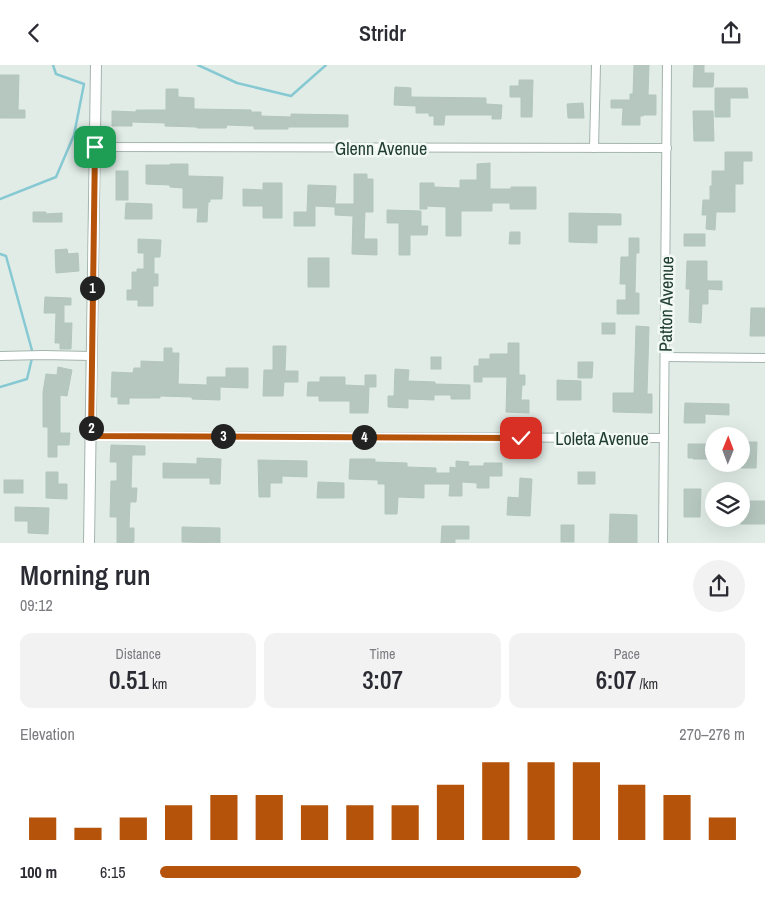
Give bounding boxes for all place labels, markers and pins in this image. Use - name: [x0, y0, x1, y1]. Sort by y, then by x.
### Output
- pin: [74, 126, 116, 168]
- pin: 1: [80, 275, 104, 301]
- pin: 2: [78, 415, 104, 441]
- pin: [500, 417, 542, 459]
- pin: 3: [210, 423, 236, 449]
- pin: 4: [352, 425, 376, 449]

